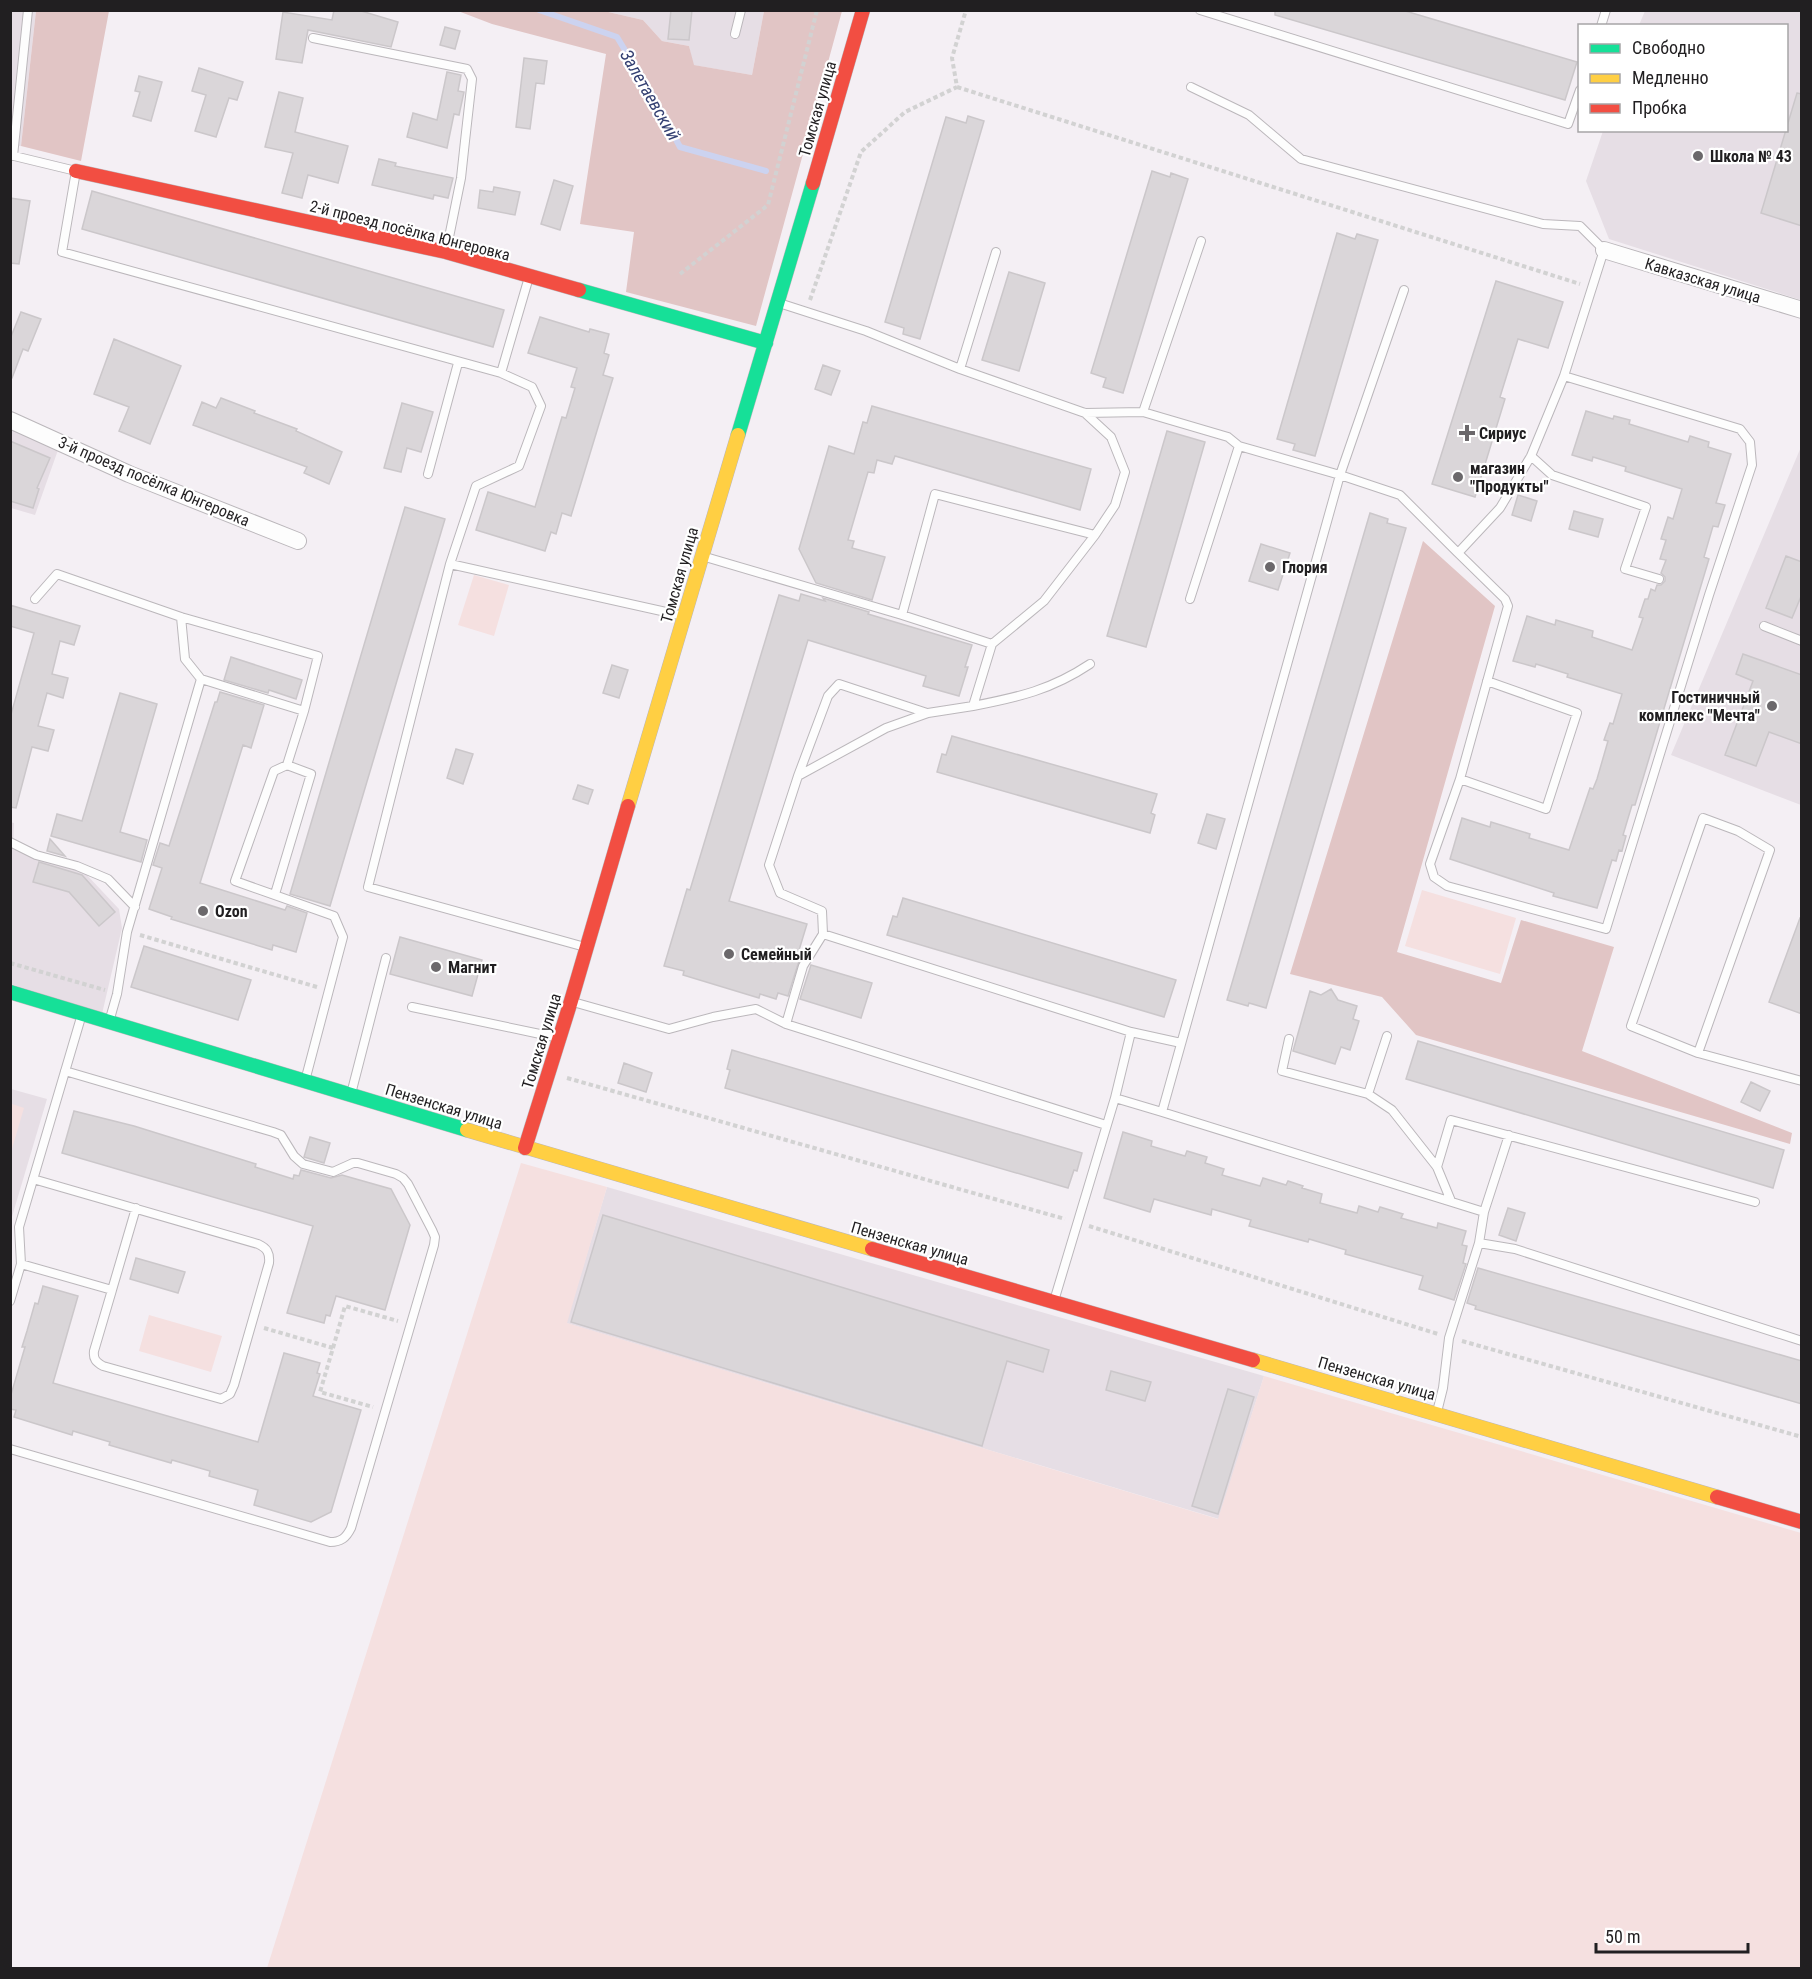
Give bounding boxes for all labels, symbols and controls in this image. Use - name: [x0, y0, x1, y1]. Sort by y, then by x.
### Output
- legend: [1578, 24, 1788, 132]
- text: Свободно: [1632, 37, 1705, 58]
- water label: Залетаевский: [616, 46, 685, 144]
- street label: Томская улица: [795, 59, 840, 159]
- text: Медленно: [1632, 67, 1709, 88]
- text: Пробка: [1632, 97, 1687, 118]
- place label: Школа № 43: [1710, 147, 1792, 166]
- marker: Школа № 43: [1691, 149, 1705, 163]
- street label: 2-й проезд посёлка Юнгеровка: [308, 196, 512, 265]
- street label: Кавказская улица: [1643, 254, 1763, 307]
- place label: Сириус: [1479, 424, 1526, 443]
- marker: Сириус: [1460, 426, 1474, 440]
- street label: 3-й проезд посёлка Юнгеровка: [55, 432, 252, 530]
- place label: магазин "Продукты": [1470, 459, 1549, 496]
- marker: магазин "Продукты": [1451, 470, 1465, 484]
- street label: Томская улица: [657, 525, 702, 625]
- place label: Глория: [1282, 558, 1328, 577]
- marker: Глория: [1263, 560, 1277, 574]
- place label: Гостиничный комплекс "Мечта": [1639, 688, 1760, 725]
- marker: Гостиничный комплекс "Мечта": [1765, 699, 1779, 713]
- place label: Ozon: [215, 902, 248, 921]
- marker: Ozon: [196, 904, 210, 918]
- place label: Семейный: [741, 945, 812, 964]
- marker: Семейный: [722, 947, 736, 961]
- place label: Магнит: [448, 958, 497, 977]
- marker: Магнит: [429, 960, 443, 974]
- street label: Томская улица: [518, 991, 565, 1091]
- street label: Пензенская улица: [383, 1080, 505, 1133]
- street label: Пензенская улица: [849, 1218, 971, 1269]
- street label: Пензенская улица: [1316, 1353, 1438, 1404]
- scale bar: [1596, 1916, 1748, 1954]
- text: 50 m: [1605, 1926, 1640, 1947]

